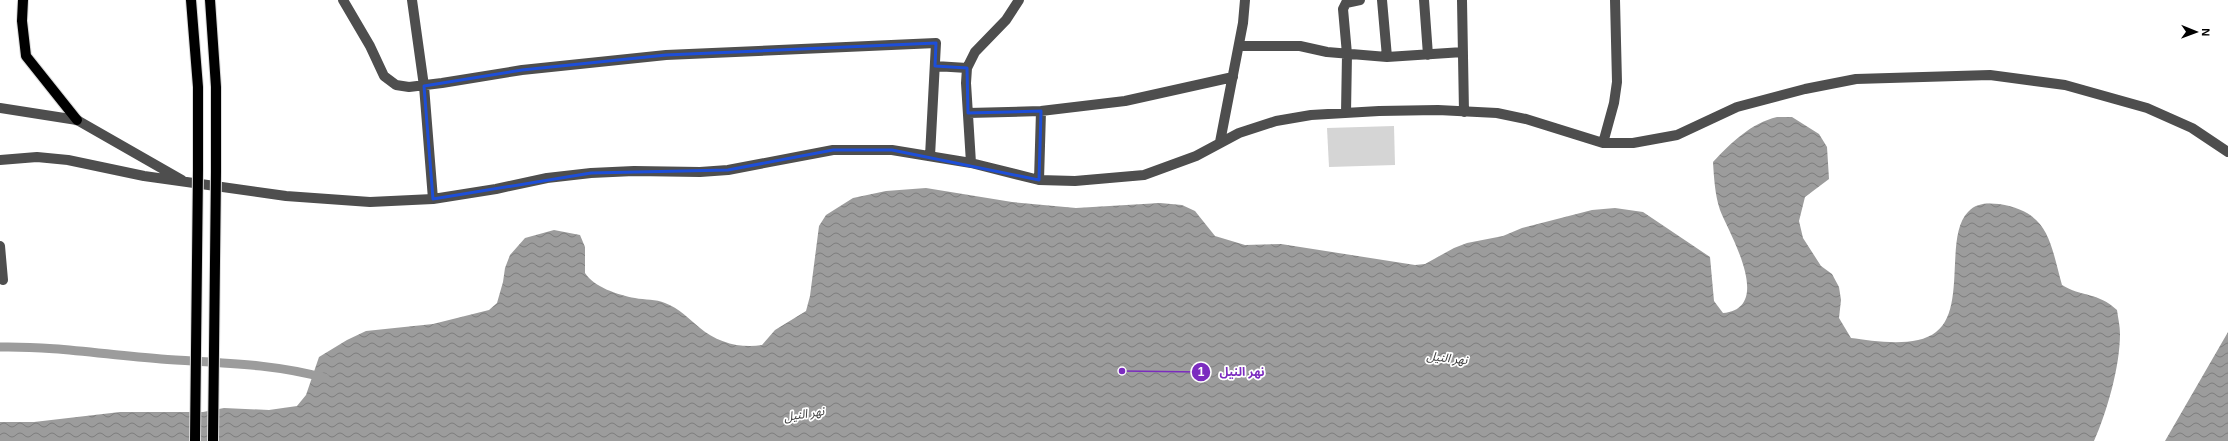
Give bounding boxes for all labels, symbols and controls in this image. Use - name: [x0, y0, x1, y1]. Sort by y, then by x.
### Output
- north arrow: [2176, 12, 2216, 52]
- text: N: [2200, 28, 2212, 36]
- water label: نهر النيل: [1426, 349, 1469, 367]
- callout: نهر النيل: [1191, 360, 1273, 384]
- text: 1: [1198, 365, 1205, 379]
- text: نهر النيل: [1219, 365, 1265, 379]
- water label: نهر النيل: [783, 404, 827, 424]

